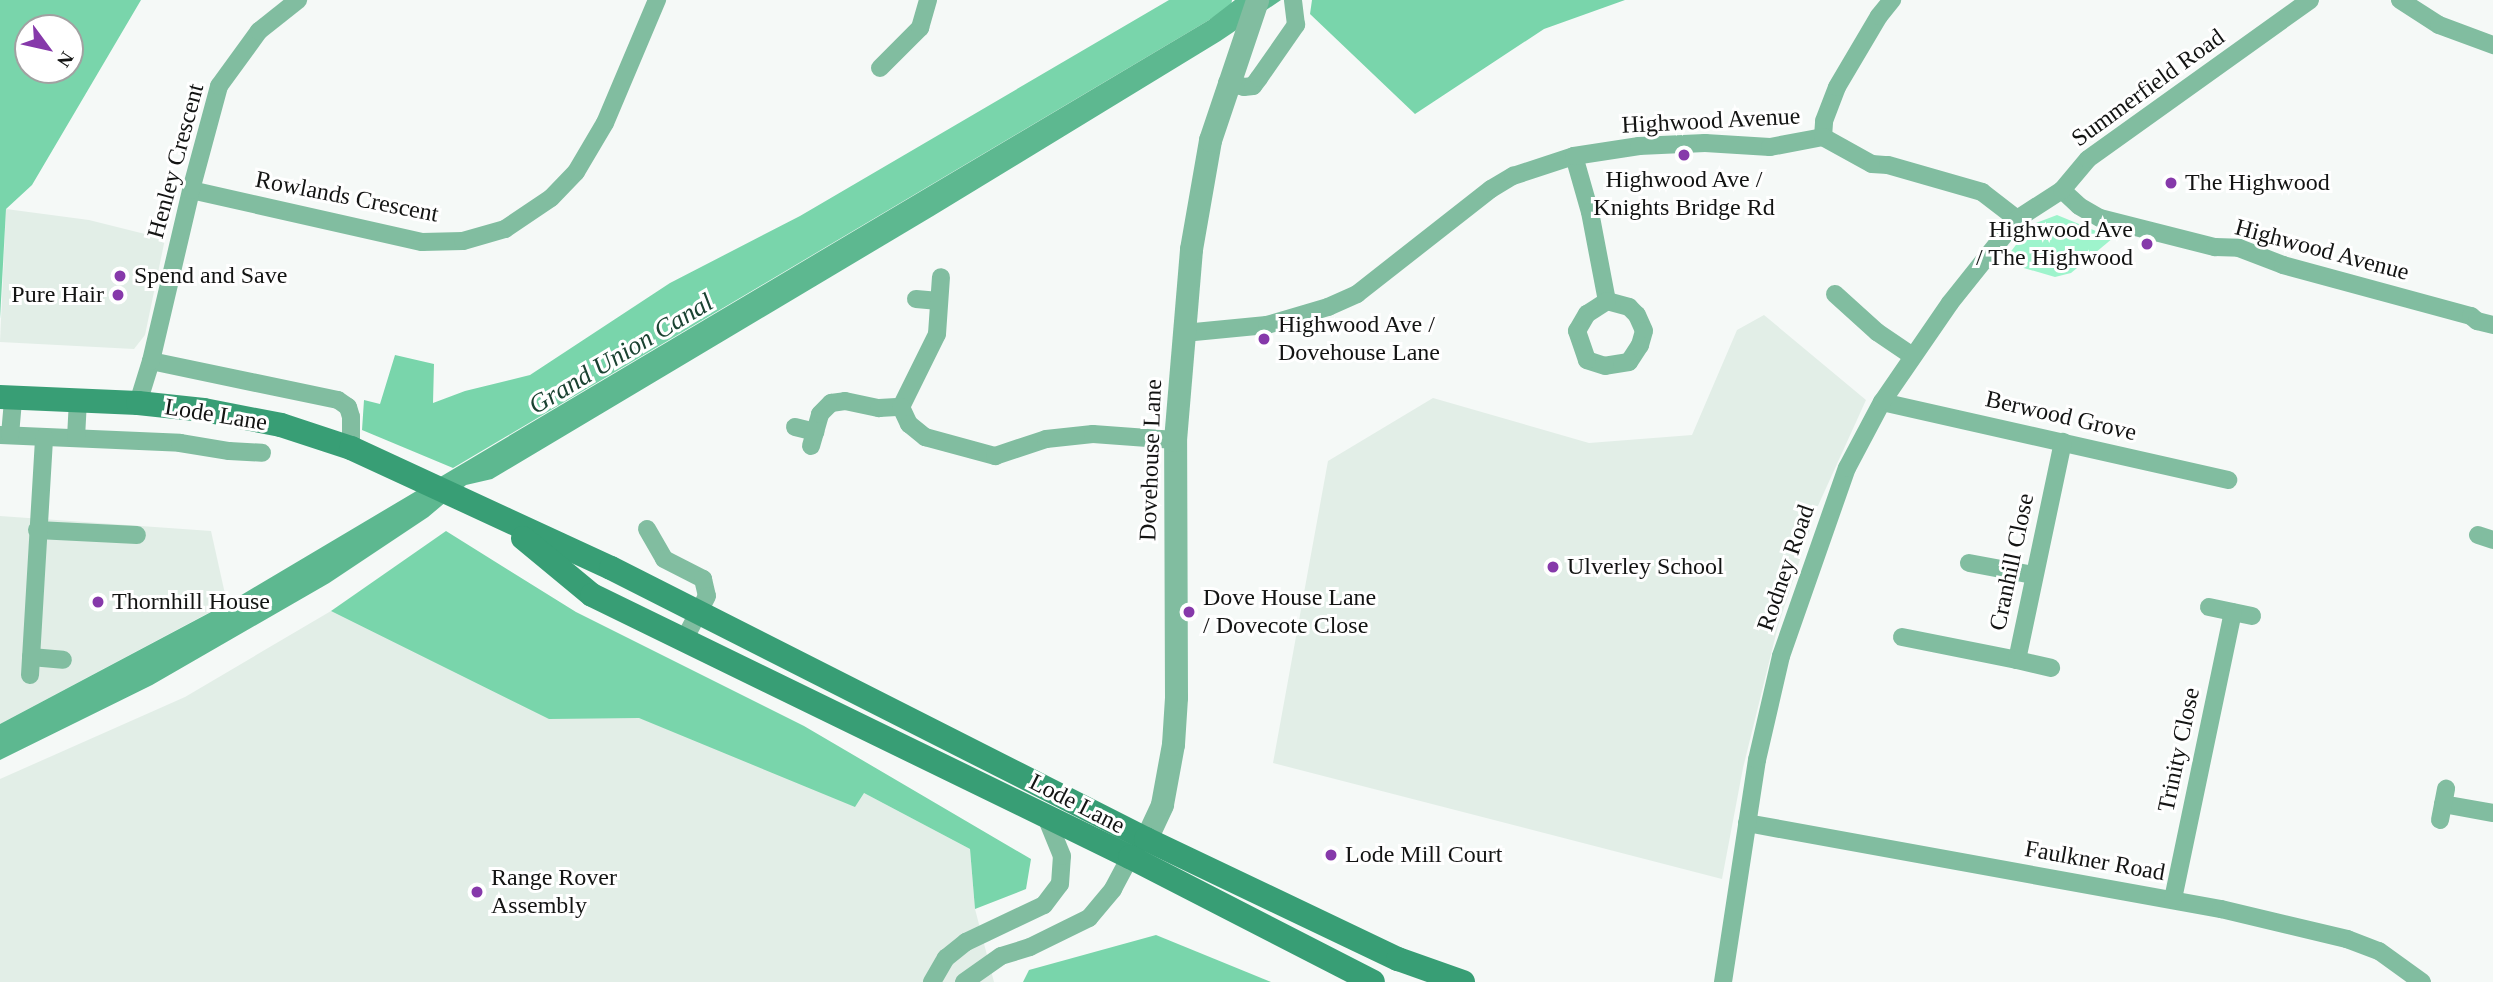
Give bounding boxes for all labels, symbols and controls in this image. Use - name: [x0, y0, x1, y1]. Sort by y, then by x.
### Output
- north arrow: [14, 14, 84, 84]
- street label: Summerfield Road: [2066, 23, 2230, 153]
- text: N: [53, 48, 78, 71]
- street label: Henley Crescent: [141, 80, 211, 242]
- street label: Highwood Avenue: [1620, 102, 1802, 140]
- marker: Highwood Ave / Knights Bridge Rd: [1676, 147, 1692, 163]
- street label: Rowlands Crescent: [253, 165, 441, 229]
- place label: Highwood Ave / Knights Bridge Rd: [1593, 166, 1775, 222]
- place label: The Highwood: [2185, 169, 2330, 197]
- marker: The Highwood: [2163, 175, 2179, 191]
- street label: Highwood Avenue: [2231, 213, 2413, 287]
- place label: Highwood Ave / The Highwood: [1976, 216, 2133, 272]
- marker: Highwood Ave / The Highwood: [2139, 236, 2155, 252]
- place label: Spend and Save: [134, 262, 287, 290]
- marker: Spend and Save: [112, 268, 128, 284]
- place label: Pure Hair: [11, 281, 104, 309]
- marker: Pure Hair: [110, 287, 126, 303]
- water label: Grand Union Canal: [523, 287, 719, 421]
- place label: Highwood Ave / Dovehouse Lane: [1278, 311, 1440, 367]
- marker: Highwood Ave / Dovehouse Lane: [1256, 331, 1272, 347]
- street label: Dovehouse Lane: [1134, 379, 1168, 541]
- street label: Berwood Grove: [1983, 385, 2139, 447]
- street label: Lode Lane: [163, 393, 269, 437]
- street label: Cranhill Close: [1983, 491, 2041, 633]
- street label: Rodney Road: [1751, 501, 1821, 635]
- place label: Ulverley School: [1567, 553, 1724, 581]
- marker: Ulverley School: [1545, 559, 1561, 575]
- place label: Dove House Lane / Dovecote Close: [1203, 584, 1376, 640]
- place label: Thornhill House: [112, 588, 270, 616]
- marker: Thornhill House: [90, 594, 106, 610]
- marker: Dove House Lane / Dovecote Close: [1181, 604, 1197, 620]
- street label: Trinity Close: [2152, 685, 2206, 815]
- street label: Lode Lane: [1024, 768, 1130, 840]
- street label: Faulkner Road: [2023, 834, 2167, 888]
- place label: Lode Mill Court: [1345, 841, 1502, 869]
- marker: Lode Mill Court: [1323, 847, 1339, 863]
- place label: Range Rover Assembly: [491, 864, 617, 920]
- marker: Range Rover Assembly: [469, 884, 485, 900]

